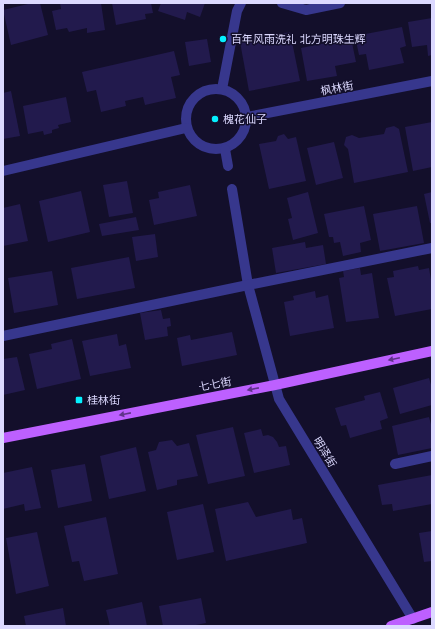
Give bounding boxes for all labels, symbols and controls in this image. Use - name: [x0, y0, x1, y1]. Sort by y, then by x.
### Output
- place label: 百年风雨洗礼 北方明珠生辉: [231, 31, 366, 46]
- marker: 百年风雨洗礼 北方明珠生辉: [218, 34, 228, 44]
- street label: 枫林街: [319, 77, 355, 98]
- place label: 槐花仙子: [223, 111, 267, 126]
- marker: 槐花仙子: [210, 114, 220, 124]
- one-way arrow: [388, 357, 400, 363]
- street label: 七七街: [197, 373, 233, 394]
- one-way arrow: [247, 387, 259, 393]
- place label: 桂林街: [87, 392, 120, 407]
- marker: 桂林街: [74, 395, 84, 405]
- one-way arrow: [119, 412, 132, 418]
- street label: 明泽街: [311, 434, 340, 470]

